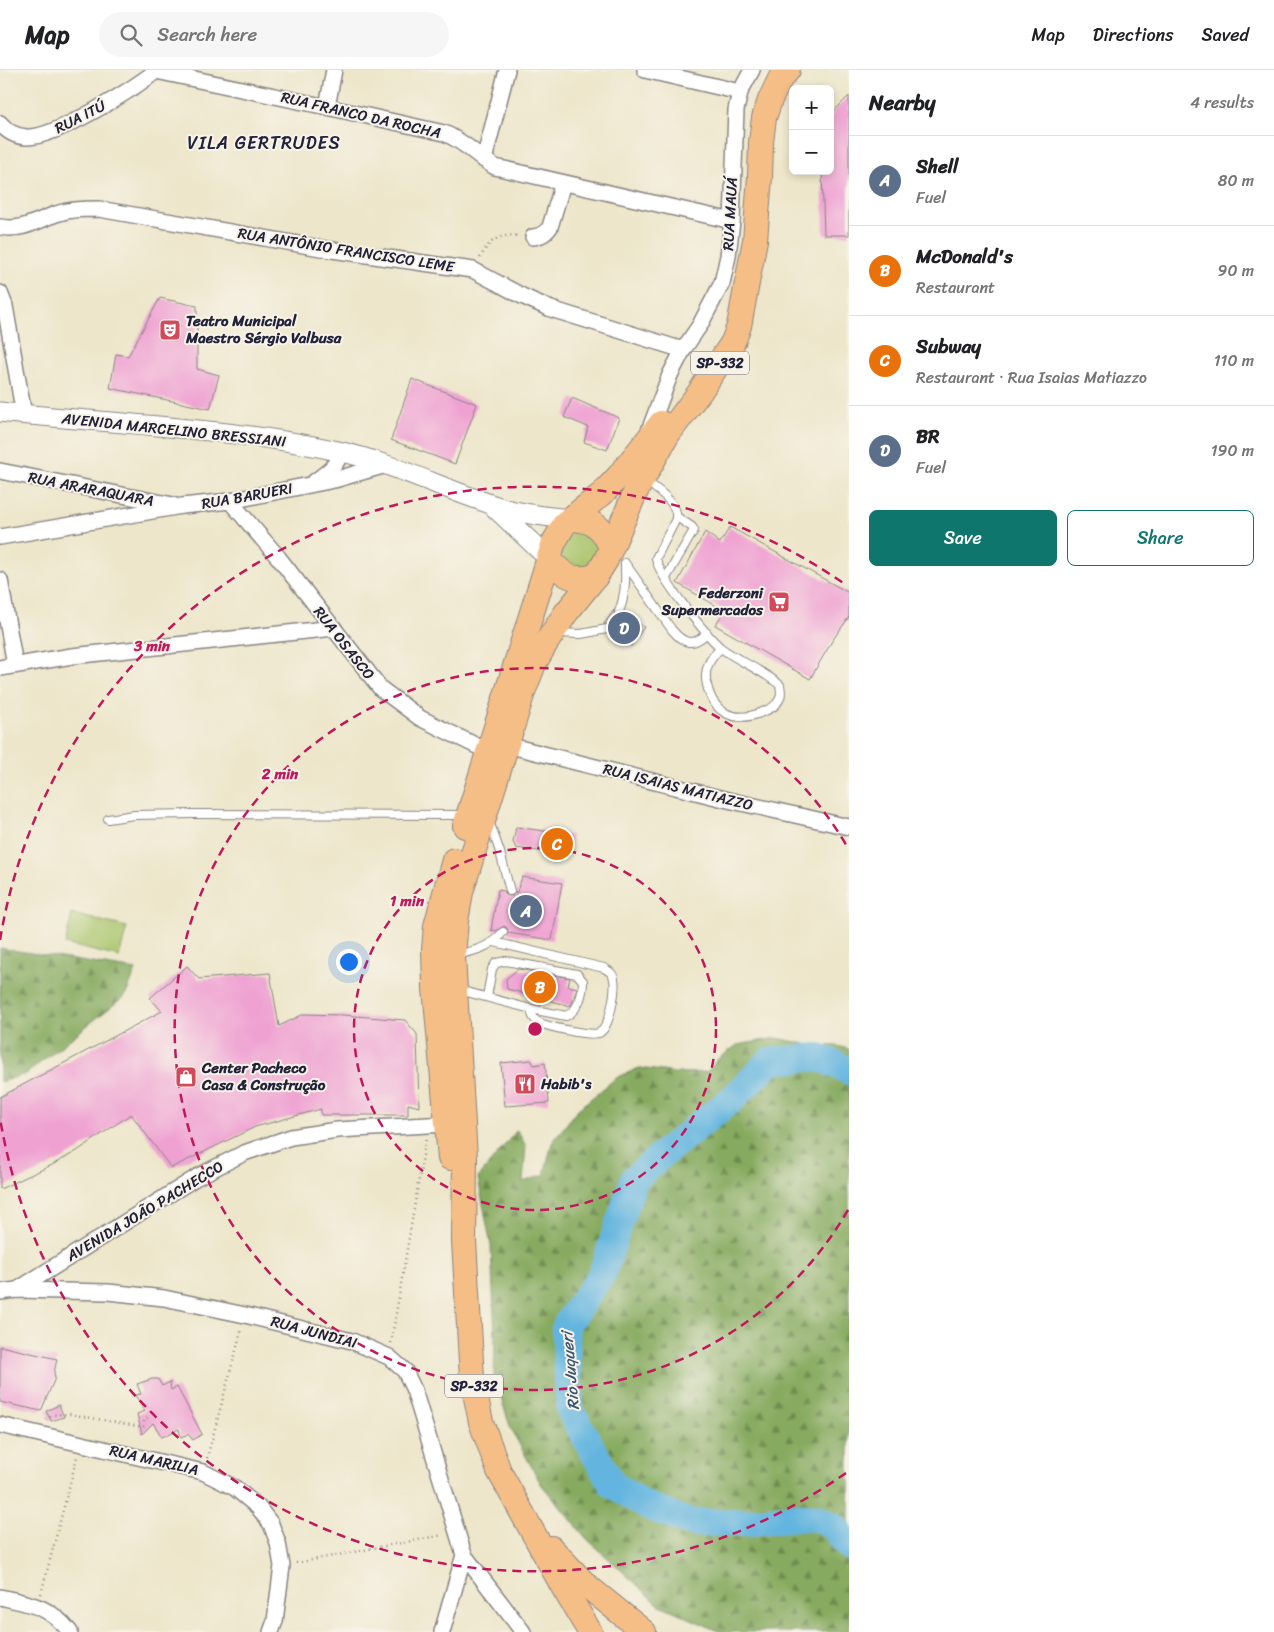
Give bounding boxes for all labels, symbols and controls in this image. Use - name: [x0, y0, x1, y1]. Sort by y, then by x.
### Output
- search box: [99, 12, 449, 57]
- text: Map: [25, 14, 69, 56]
- text: Search here: [157, 18, 257, 51]
- text: Map: [1032, 19, 1065, 51]
- text: Directions: [1093, 19, 1174, 51]
- text: Saved: [1202, 19, 1249, 51]
- icon: search: [117, 21, 145, 49]
- street label: RUA FRANCO DA ROCHA: [278, 84, 444, 146]
- text: Nearby: [869, 84, 935, 122]
- map controls: [789, 85, 834, 175]
- button: +: [789, 85, 834, 130]
- text: 4 results: [1190, 88, 1254, 117]
- street label: RUA ITÚ: [50, 93, 111, 141]
- district label: VILA GERTRUDES: [187, 127, 341, 159]
- button: −: [789, 130, 834, 175]
- text: Shell: [916, 150, 958, 183]
- text: A: [880, 166, 890, 195]
- text: 80 m: [1218, 166, 1254, 195]
- street label: RUA MAUÁ: [715, 174, 745, 251]
- text: Fuel: [916, 183, 946, 212]
- street label: RUA ANTÔNIO FRANCISCO LEME: [236, 220, 458, 280]
- text: McDonald's: [916, 240, 1013, 273]
- text: B: [880, 256, 890, 285]
- text: 90 m: [1218, 256, 1254, 285]
- text: Restaurant: [916, 273, 995, 302]
- place label: Teatro Municipal Maestro Sérgio Valbusa: [185, 308, 342, 351]
- theatre icon: Teatro Municipal Maestro Sérgio Valbusa: [158, 318, 182, 342]
- text: Subway: [916, 330, 981, 363]
- text: C: [880, 346, 890, 375]
- text: 110 m: [1214, 346, 1254, 375]
- road number: SP-332: [691, 352, 749, 374]
- text: Restaurant · Rua Isaias Matiazzo: [916, 363, 1147, 392]
- street label: AVENIDA MARCELINO BRESSIANI: [59, 405, 288, 455]
- text: BR: [916, 420, 940, 453]
- text: D: [880, 436, 890, 465]
- text: 190 m: [1211, 436, 1254, 465]
- text: Fuel: [916, 453, 946, 482]
- street label: RUA ARARAQUARA: [26, 464, 156, 514]
- street label: RUA BARUERI: [199, 475, 295, 517]
- button: Save: [869, 510, 1057, 566]
- button: Share: [1067, 510, 1254, 566]
- place label: Federzoni Supermercados: [660, 580, 764, 623]
- supermarket icon: Federzoni Supermercados: [767, 590, 791, 614]
- street label: RUA OSASCO: [307, 600, 382, 686]
- pin: D: [608, 609, 640, 647]
- text: 3 min: [133, 633, 171, 659]
- street label: RUA ISAIAS MATIAZZO: [600, 756, 756, 818]
- text: 2 min: [261, 761, 299, 787]
- pin: C: [541, 825, 573, 863]
- text: 1 min: [390, 888, 425, 914]
- pin: A: [510, 892, 542, 930]
- your location: [336, 949, 362, 975]
- pin: B: [524, 968, 556, 1006]
- centre of rings: [526, 1020, 544, 1038]
- place label: Center Pacheco Casa & Construção: [201, 1055, 326, 1098]
- shop icon: Center Pacheco Casa & Construção: [174, 1065, 198, 1089]
- place label: Habib's: [540, 1071, 592, 1097]
- restaurant icon: Habib's: [513, 1072, 537, 1096]
- street label: AVENIDA JOÃO PACHECCO: [60, 1154, 229, 1269]
- street label: RUA JUNDIAI: [268, 1308, 360, 1356]
- water label: Rio Juqueri: [552, 1327, 588, 1411]
- road number: SP-332: [445, 1374, 503, 1398]
- street label: RUA MARILIA: [107, 1437, 201, 1483]

